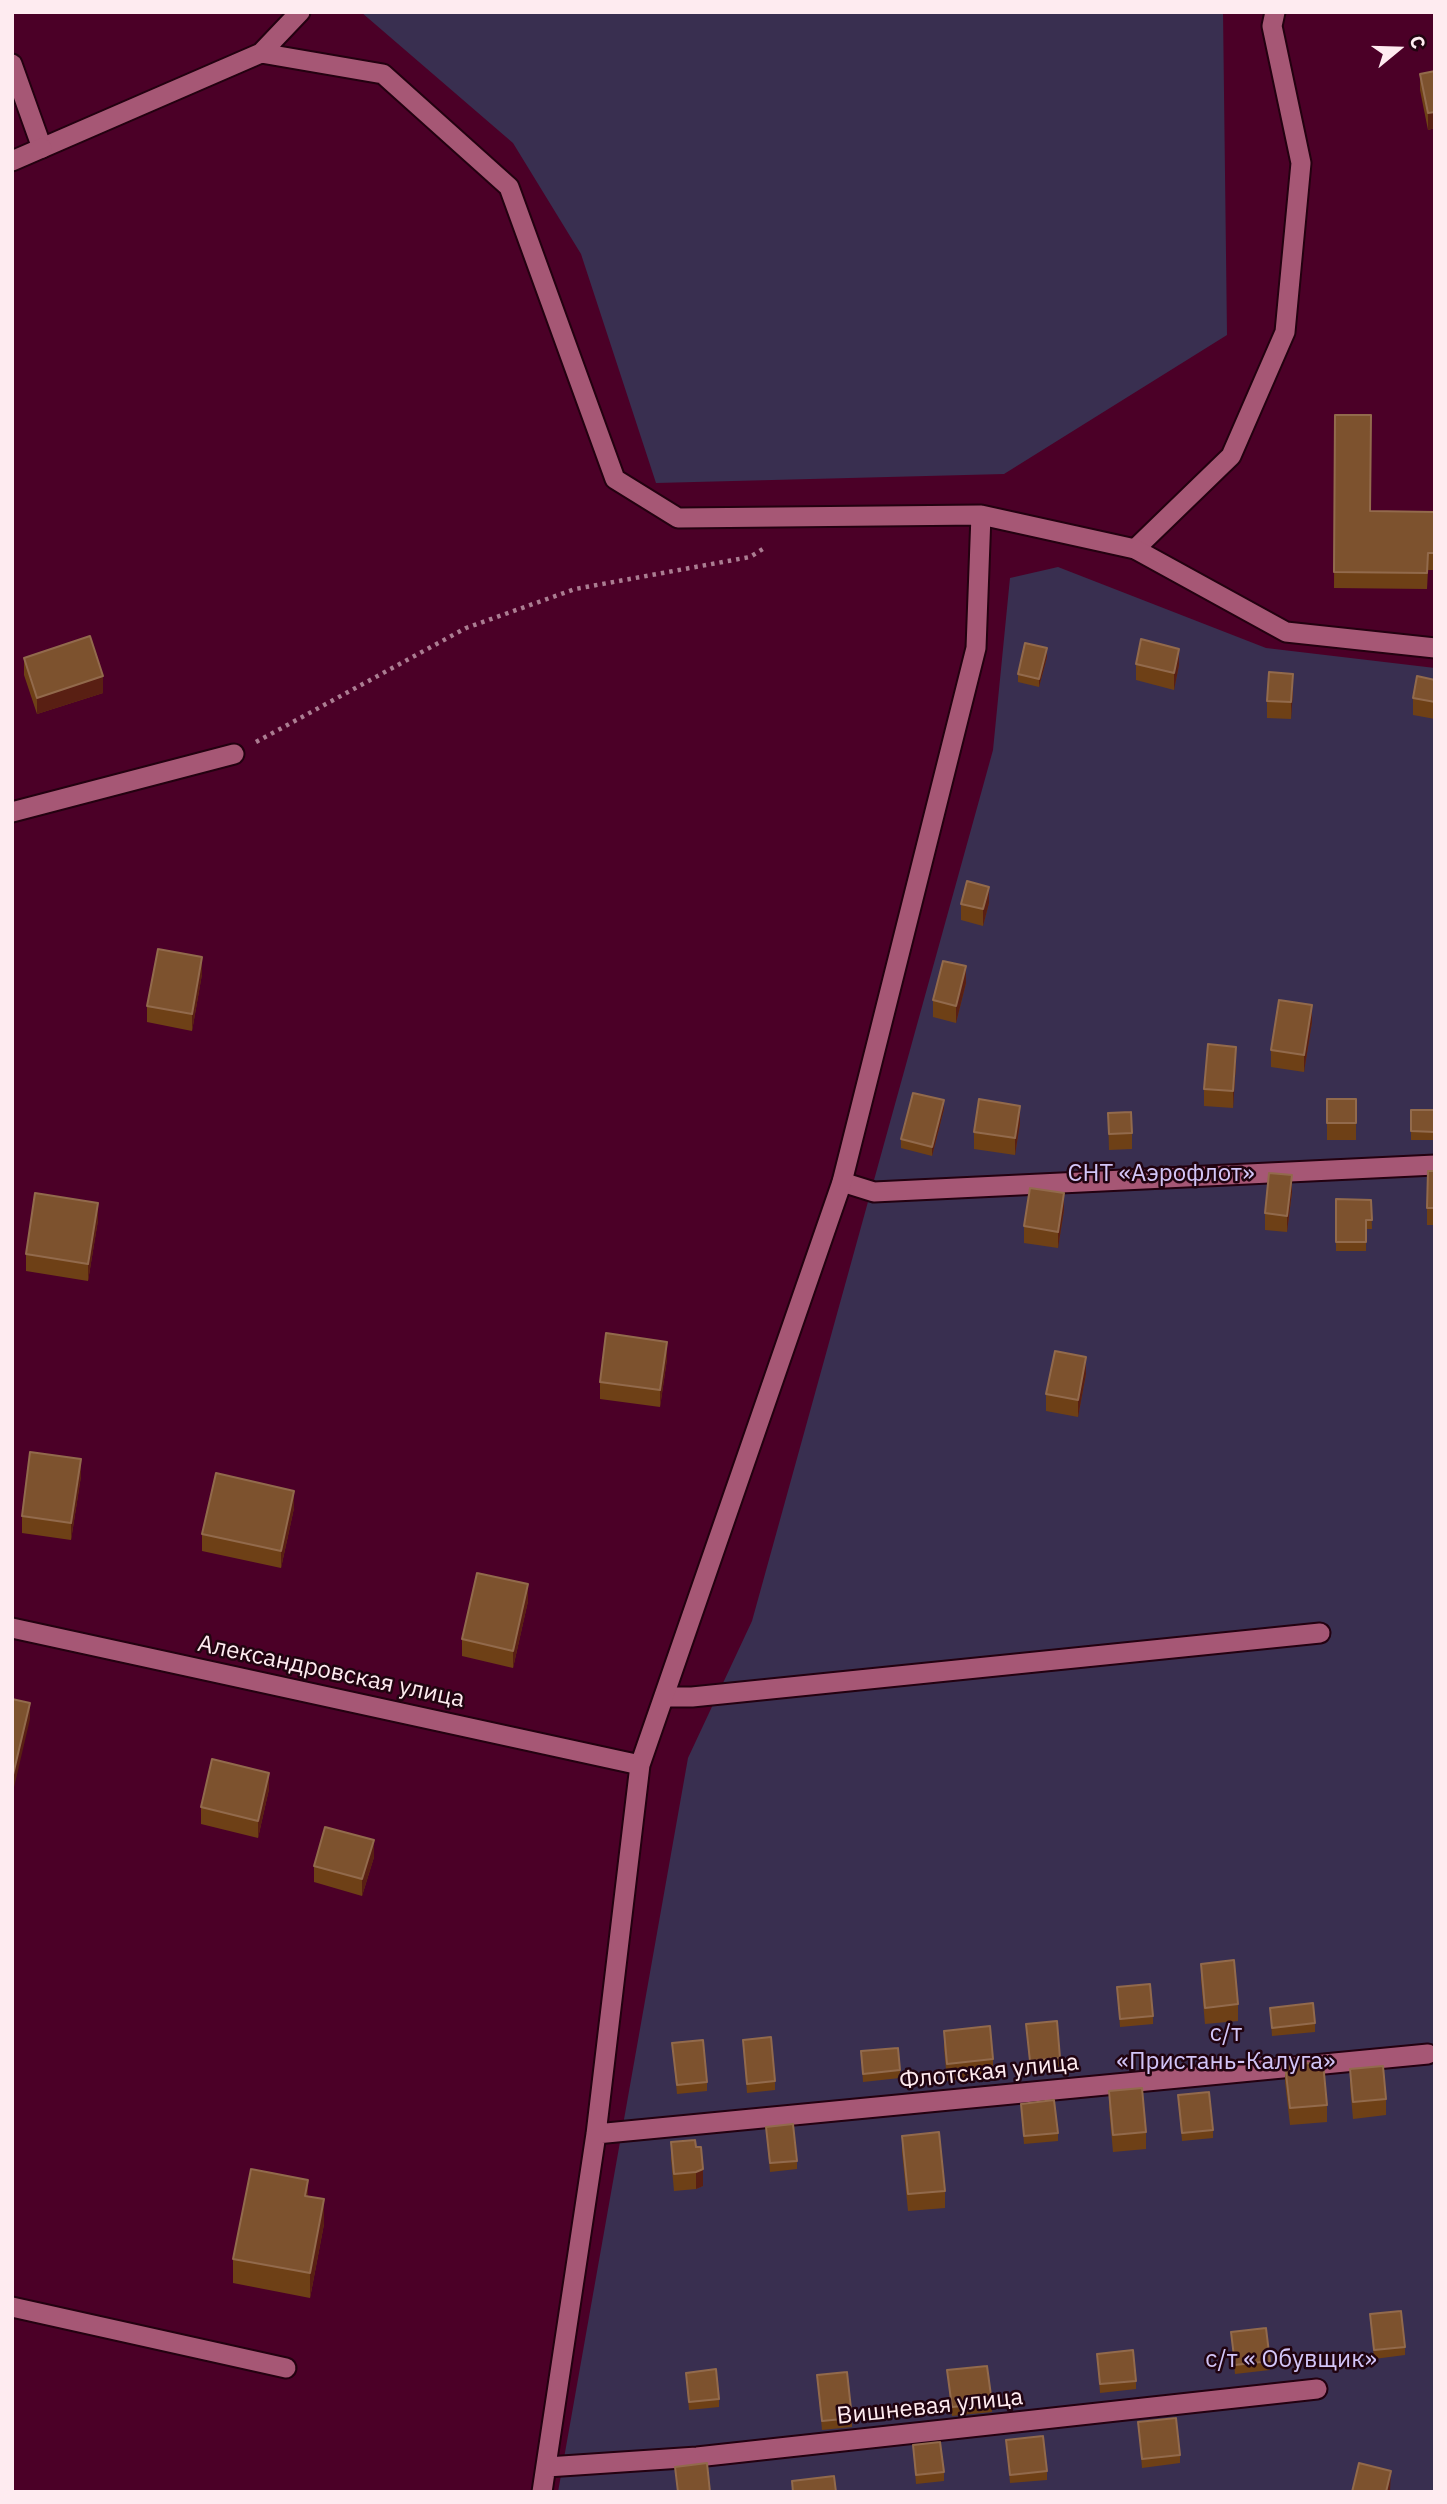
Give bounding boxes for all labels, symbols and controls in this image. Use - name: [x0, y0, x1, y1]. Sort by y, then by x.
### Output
- north arrow: [1363, 14, 1433, 84]
- text: С: [1404, 32, 1431, 52]
- park label: СНТ «Аэрофлот»: [1068, 1160, 1254, 1188]
- street label: Александровская улица: [195, 1630, 467, 1714]
- park label: с/т «Пристань-Калуга»: [1117, 2020, 1335, 2076]
- street label: Флотская улица: [898, 2048, 1080, 2096]
- park label: с/т « Обувщик»: [1205, 2346, 1377, 2374]
- street label: Вишневая улица: [835, 2383, 1025, 2431]

